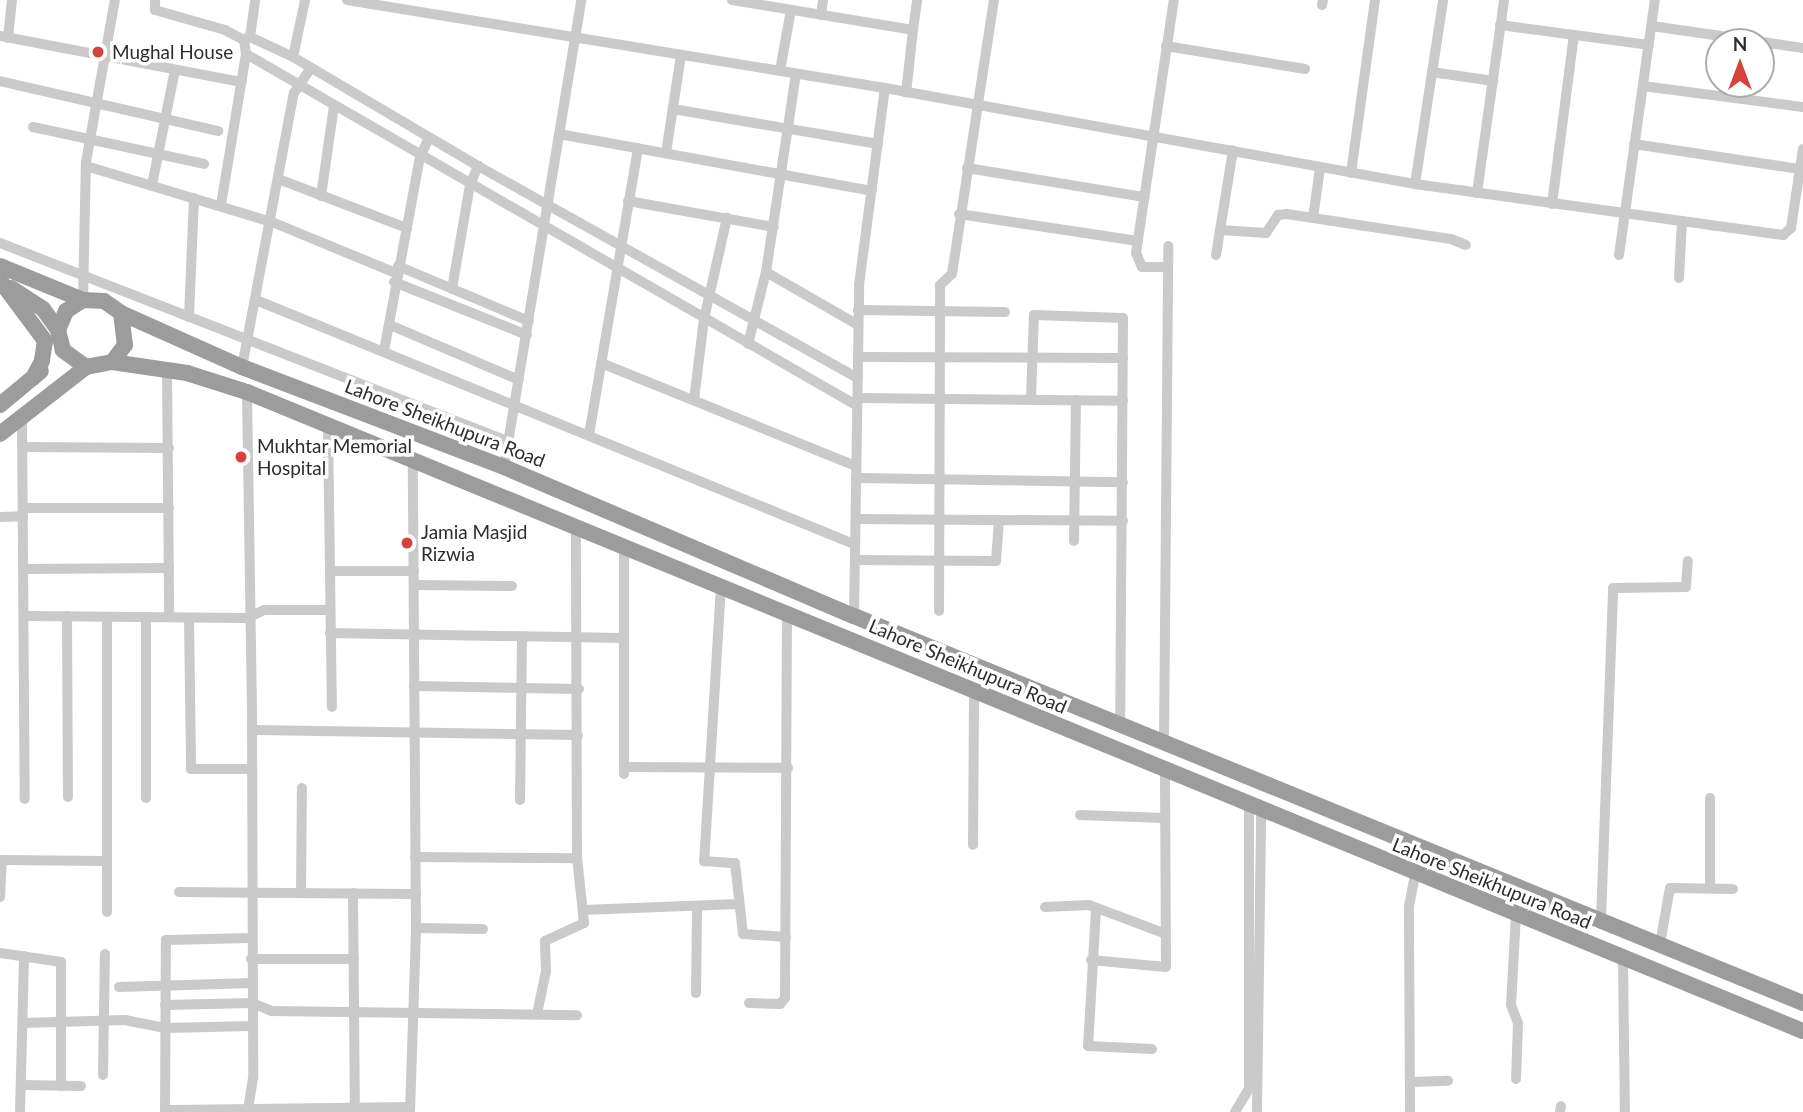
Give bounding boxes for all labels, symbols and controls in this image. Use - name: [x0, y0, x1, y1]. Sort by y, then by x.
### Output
- north arrow: [1705, 28, 1775, 98]
- text: N: [1733, 32, 1747, 55]
- place label: Mughal House: [112, 41, 233, 63]
- marker: Mughal House: [90, 44, 106, 60]
- street label: Lahore Sheikhupura Road: [342, 374, 548, 472]
- place label: Mukhtar Memorial Hospital: [257, 435, 412, 479]
- marker: Mukhtar Memorial Hospital: [231, 447, 251, 467]
- place label: Jamia Masjid Rizwia: [421, 521, 527, 565]
- marker: Jamia Masjid Rizwia: [399, 535, 415, 551]
- street label: Lahore Sheikhupura Road: [866, 614, 1070, 718]
- street label: Lahore Sheikhupura Road: [1389, 833, 1595, 933]

